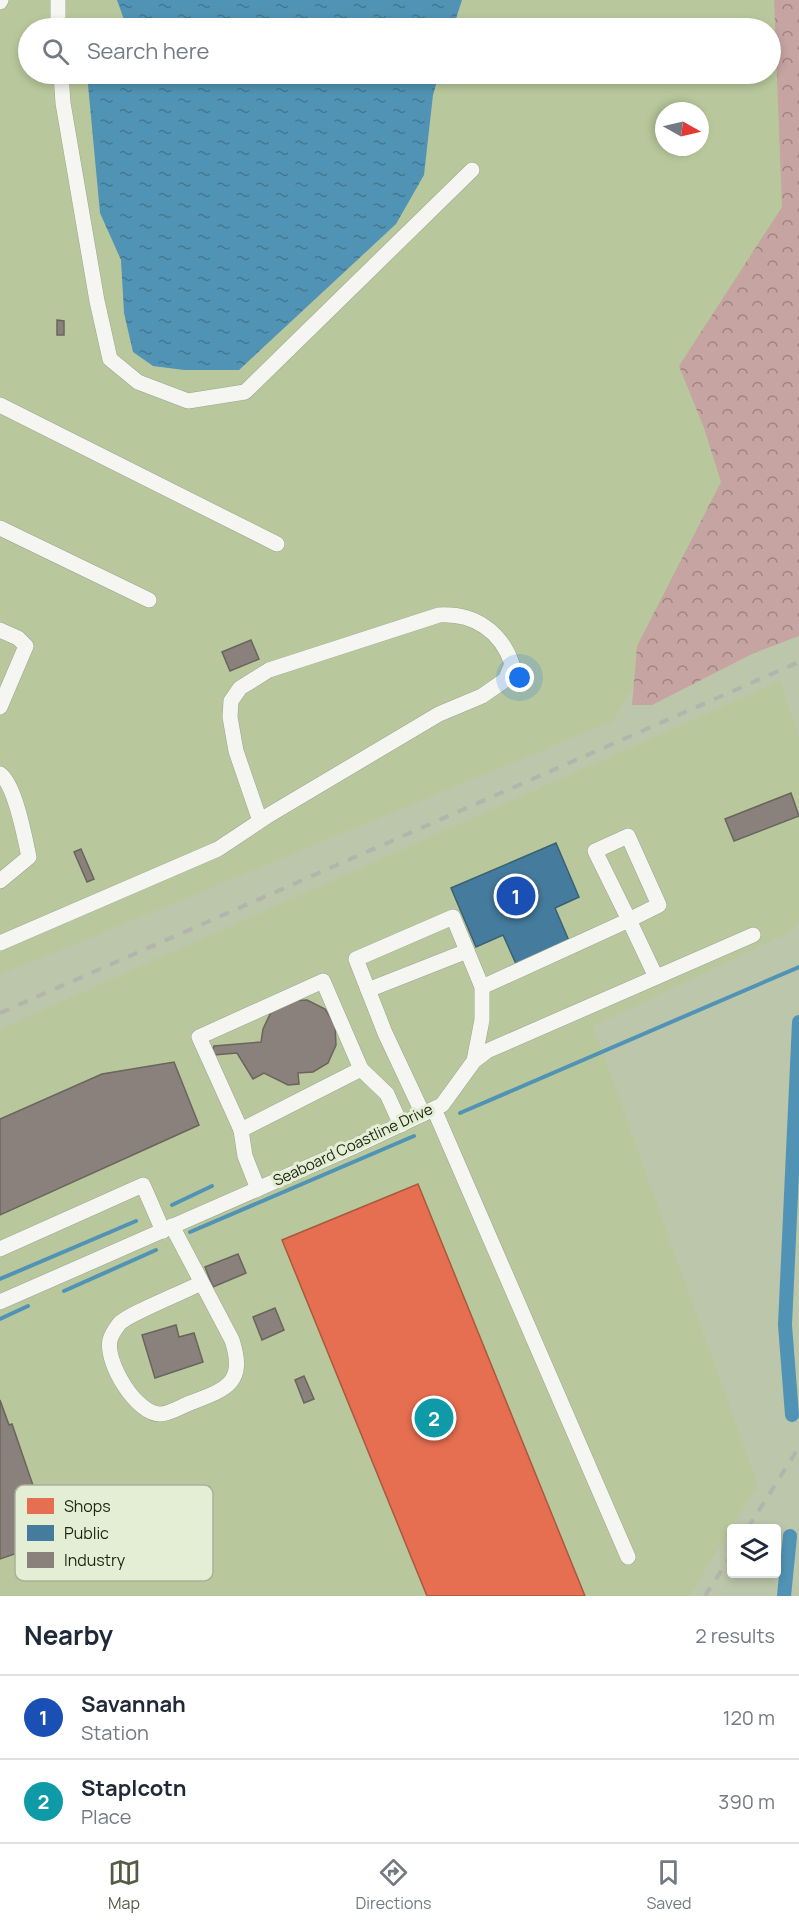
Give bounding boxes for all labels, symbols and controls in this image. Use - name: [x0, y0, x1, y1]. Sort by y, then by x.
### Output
- search box: [18, 18, 781, 84]
- icon: search: [39, 35, 72, 68]
- text: Search here: [87, 36, 209, 66]
- north arrow: [655, 102, 709, 156]
- your location: [505, 663, 534, 692]
- pin: 1: [496, 874, 536, 918]
- street label: Seaboard Coastline Drive: [270, 1098, 436, 1191]
- pin: 2: [414, 1396, 454, 1440]
- legend: [15, 1485, 213, 1581]
- text: Shops: [64, 1495, 111, 1517]
- text: Public: [64, 1522, 109, 1544]
- map controls: [727, 1524, 781, 1578]
- button: layers: [727, 1524, 781, 1578]
- text: Industry: [64, 1549, 126, 1571]
- text: Nearby: [24, 1617, 113, 1653]
- text: 2 results: [695, 1622, 775, 1649]
- text: Savannah: [81, 1689, 186, 1719]
- text: 1: [39, 1704, 48, 1731]
- text: 120 m: [723, 1704, 775, 1731]
- text: Station: [81, 1719, 149, 1746]
- text: Staplcotn: [81, 1773, 187, 1803]
- text: 2: [38, 1788, 49, 1815]
- text: 390 m: [718, 1788, 775, 1815]
- text: Place: [81, 1803, 131, 1830]
- tab: Map: [108, 1856, 141, 1914]
- tab: Directions: [356, 1856, 431, 1914]
- tab: Saved: [646, 1856, 691, 1914]

